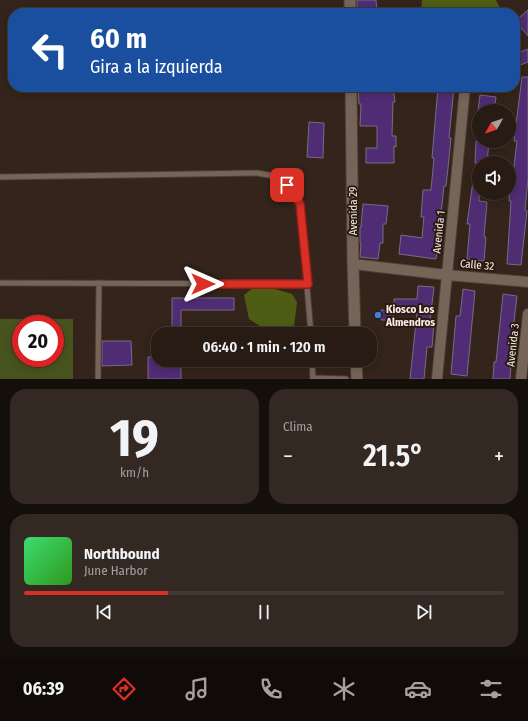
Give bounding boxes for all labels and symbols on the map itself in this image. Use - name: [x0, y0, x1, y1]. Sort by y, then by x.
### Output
- north arrow: [472, 104, 516, 148]
- pin: [270, 168, 304, 202]
- street label: Avenida 29: [347, 187, 360, 235]
- street label: Avenida 1: [430, 210, 448, 254]
- street label: Calle 32: [459, 257, 495, 273]
- position arrow: [182, 263, 224, 305]
- place label: Kiosco Los Almendros: [385, 303, 435, 329]
- marker: Kiosco Los Almendros: [373, 310, 383, 320]
- speed limit sign: 20: [12, 315, 64, 367]
- street label: Avenida 3: [504, 323, 522, 367]

